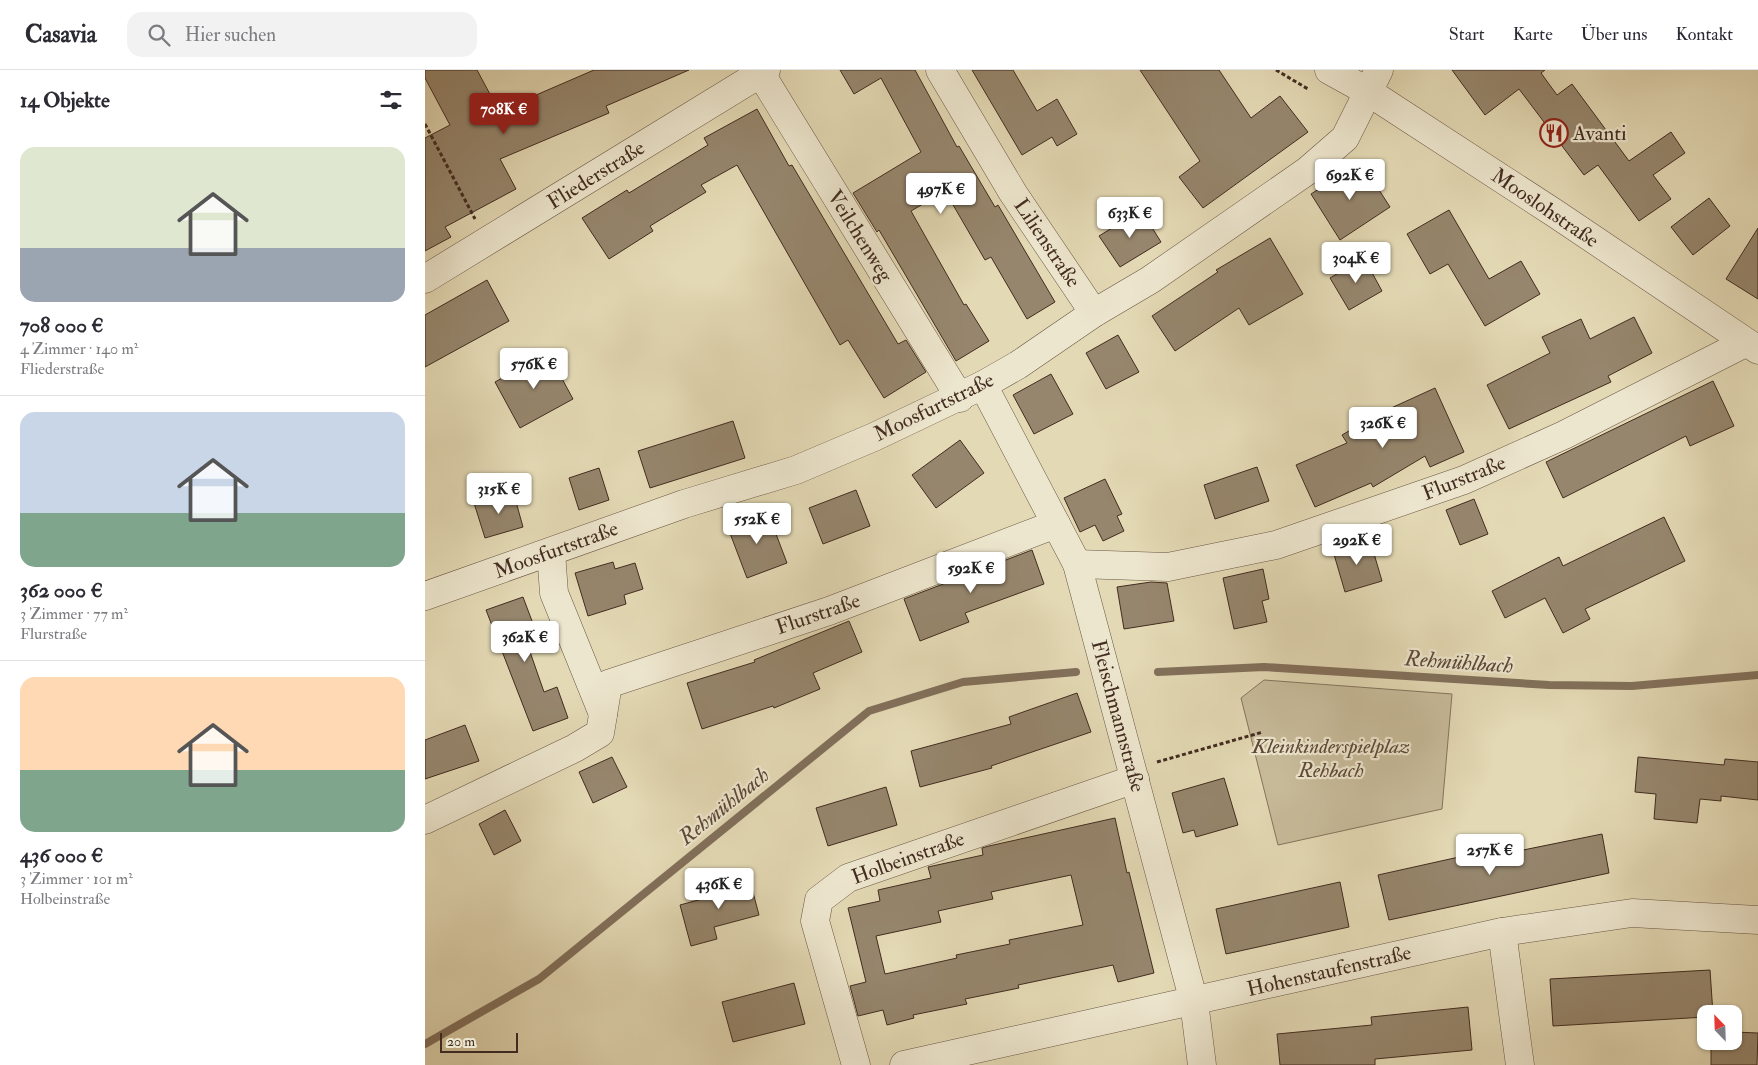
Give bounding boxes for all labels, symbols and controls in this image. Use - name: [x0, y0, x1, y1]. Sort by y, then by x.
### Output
- search box: [127, 12, 477, 57]
- text: Casavia: [25, 19, 97, 50]
- icon: search: [145, 21, 173, 49]
- text: Hier suchen: [185, 23, 276, 47]
- text: Start: [1449, 23, 1485, 46]
- text: Karte: [1513, 23, 1553, 46]
- text: Über uns: [1581, 23, 1647, 46]
- text: Kontakt: [1675, 23, 1733, 46]
- icon: filters: [377, 86, 405, 114]
- text: 14 Objekte: [20, 87, 110, 114]
- pin: 708K €: [463, 92, 545, 135]
- text: 708K €: [481, 99, 527, 119]
- restaurant icon: Avanti: [1539, 118, 1569, 148]
- place label: Avanti: [1572, 120, 1627, 147]
- street label: Fliederstraße: [542, 134, 650, 216]
- pin: 692K €: [1309, 158, 1391, 201]
- street label: Mooslohstraße: [1486, 162, 1604, 254]
- text: 692K €: [1326, 165, 1374, 185]
- pin: 497K €: [900, 172, 982, 215]
- icon: home: [168, 179, 258, 269]
- text: 497K €: [917, 179, 965, 199]
- street label: Veilchenweg: [821, 185, 899, 288]
- street label: Lilienstraße: [1007, 193, 1087, 293]
- pin: 633K €: [1089, 196, 1171, 239]
- text: 633K €: [1108, 203, 1152, 223]
- pin: 304K €: [1315, 242, 1397, 284]
- text: 304K €: [1333, 248, 1379, 268]
- text: 708 000 €: [20, 312, 104, 339]
- text: 4 Zimmer · 140 m²: [20, 339, 138, 359]
- pin: 576K €: [493, 348, 575, 390]
- text: 576K €: [511, 354, 557, 374]
- text: Fliederstraße: [20, 359, 104, 379]
- street label: Moosfurtstraße: [870, 366, 999, 448]
- pin: 326K €: [1342, 406, 1424, 449]
- text: 326K €: [1360, 413, 1406, 433]
- icon: home: [168, 445, 258, 535]
- street label: Flurstraße: [1418, 449, 1510, 507]
- pin: 315K €: [458, 472, 540, 515]
- text: 315K €: [478, 479, 520, 499]
- pin: 552K €: [716, 502, 798, 545]
- text: 552K €: [734, 509, 780, 529]
- street label: Moosfurtstraße: [490, 515, 622, 585]
- pin: 292K €: [1316, 524, 1398, 566]
- text: 292K €: [1333, 530, 1381, 550]
- pin: 592K €: [930, 552, 1012, 594]
- text: 592K €: [947, 558, 995, 578]
- text: 362 000 €: [20, 577, 103, 604]
- street label: Flurstraße: [772, 587, 864, 641]
- text: 3 Zimmer · 77 m²: [20, 604, 128, 624]
- pin: 362K €: [484, 620, 566, 663]
- text: Flurstraße: [20, 624, 87, 644]
- text: 362K €: [502, 627, 548, 647]
- street label: Fleischmannstraße: [1085, 637, 1151, 795]
- water label: Rehmühlbach: [1403, 644, 1514, 680]
- icon: home: [168, 710, 258, 800]
- park label: Kleinkinderspielplaz Rehbach: [1251, 733, 1410, 784]
- water label: Rehmühlbach: [672, 761, 775, 852]
- street label: Holbeinstraße: [848, 825, 968, 891]
- pin: 257K €: [1449, 834, 1531, 876]
- text: 257K €: [1467, 840, 1513, 860]
- text: 436 000 €: [20, 842, 103, 869]
- pin: 436K €: [678, 868, 760, 910]
- text: 3 Zimmer · 101 m²: [20, 869, 133, 889]
- text: 436K €: [696, 874, 742, 894]
- text: Holbeinstraße: [20, 889, 110, 909]
- street label: Hohenstaufenstraße: [1244, 939, 1414, 1003]
- north arrow: [1697, 1005, 1743, 1050]
- map controls: [1697, 1005, 1742, 1050]
- scale bar: [440, 1030, 517, 1053]
- text: 20 m: [447, 1033, 475, 1050]

